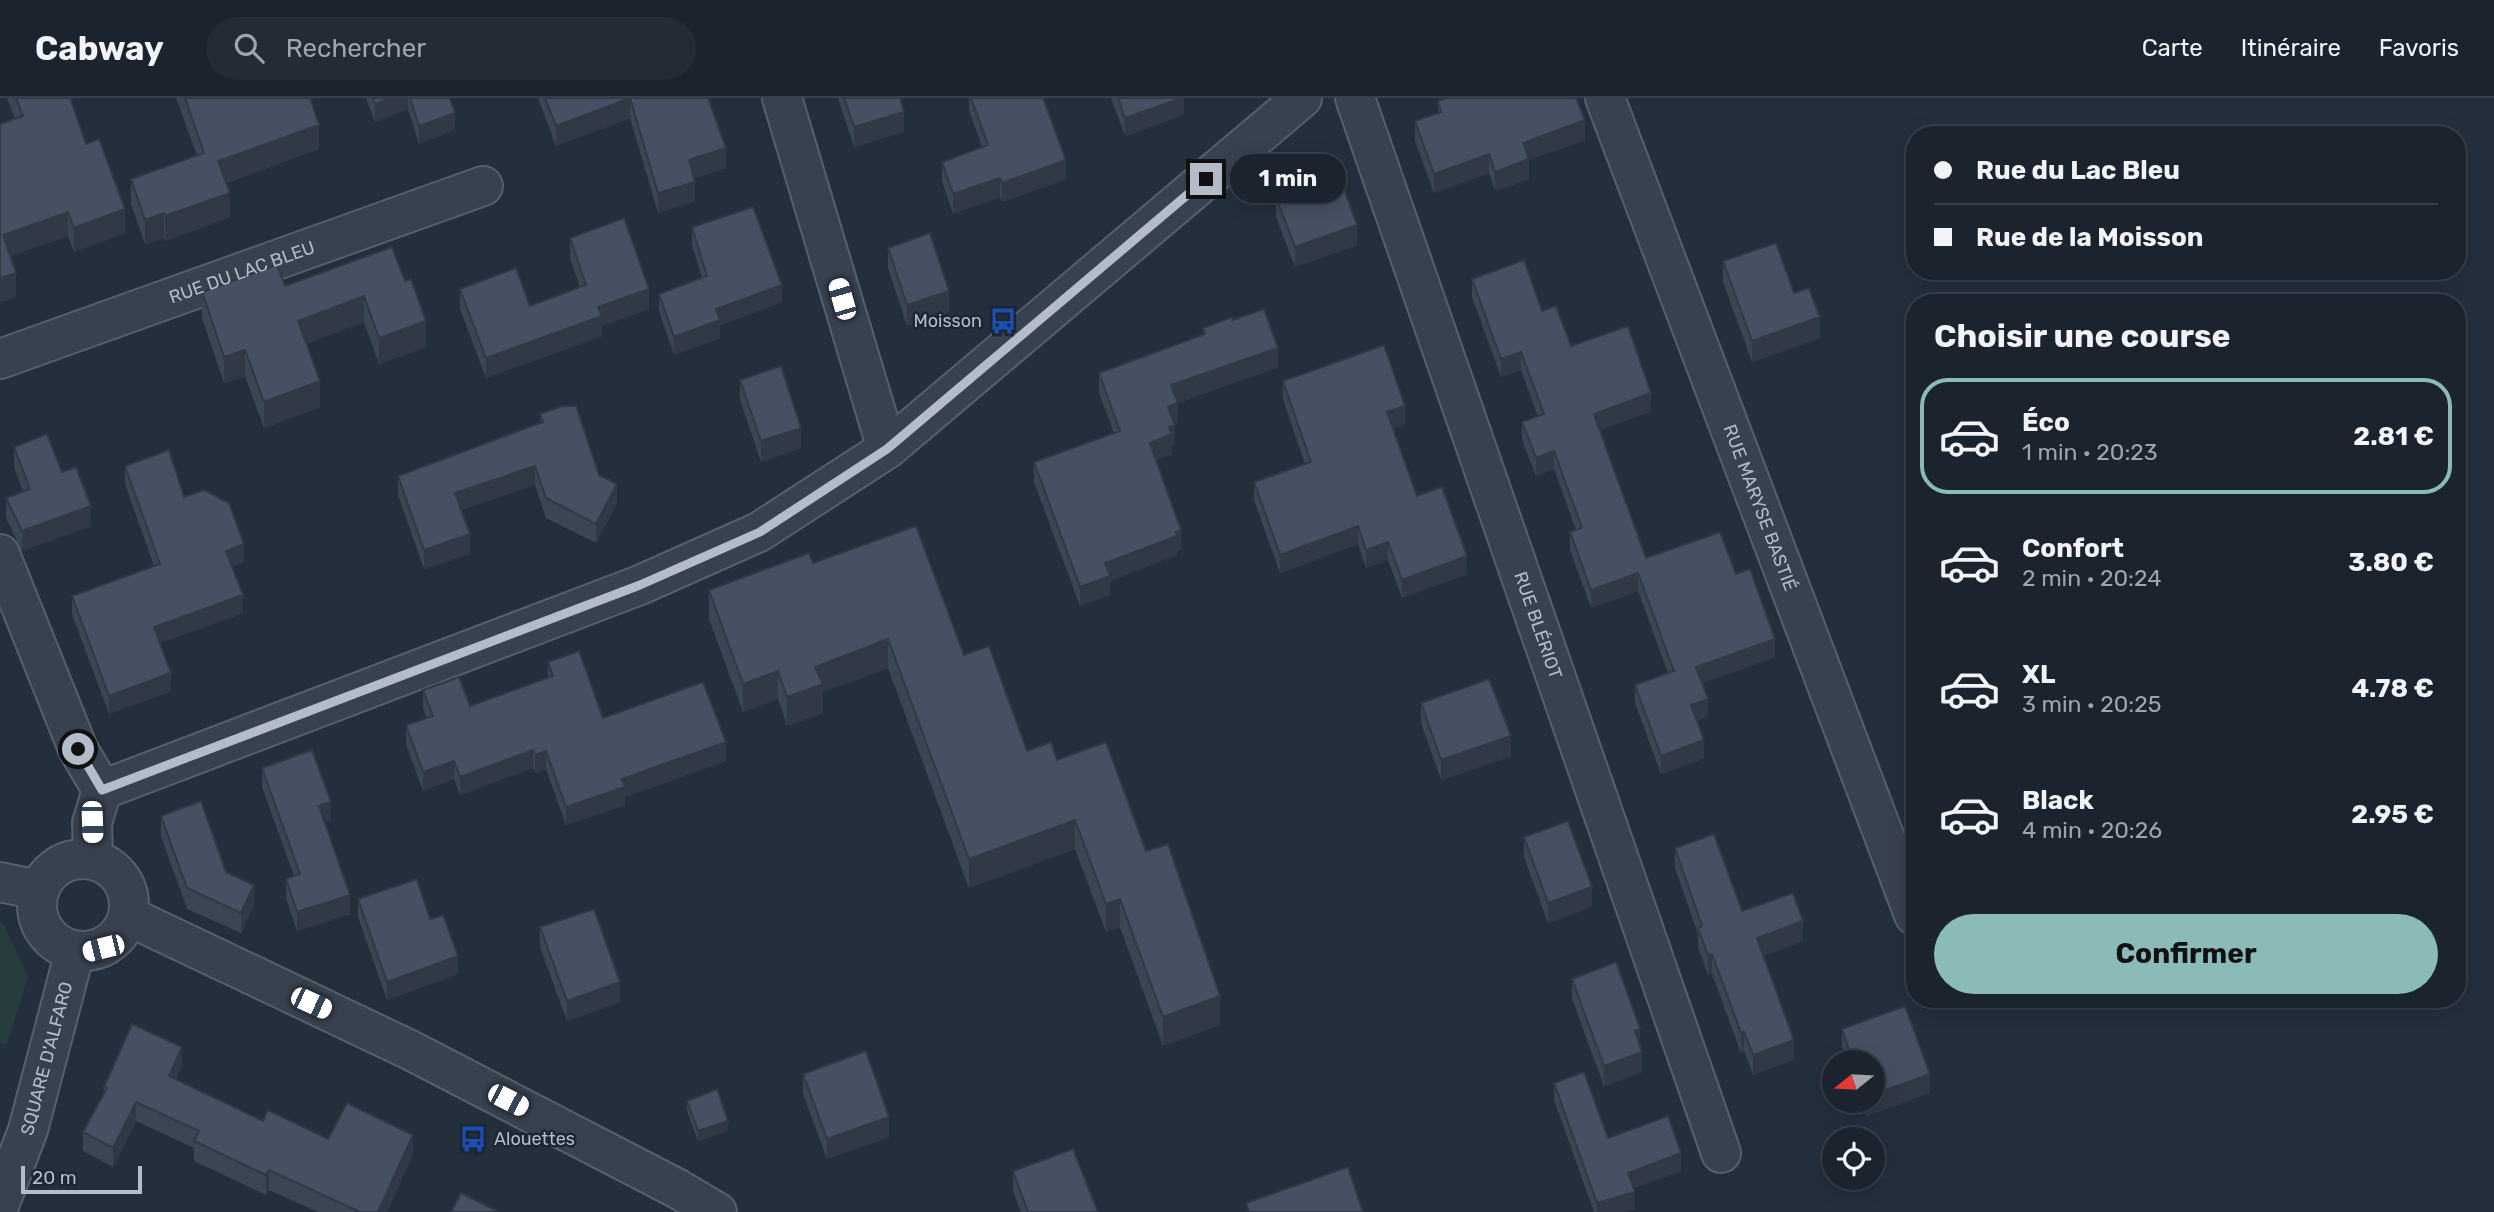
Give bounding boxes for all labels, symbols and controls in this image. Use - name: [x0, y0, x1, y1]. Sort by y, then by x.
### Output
- search box: [206, 17, 696, 80]
- text: Cabway: [35, 29, 164, 68]
- icon: search: [230, 29, 268, 67]
- text: Rechercher: [286, 33, 426, 64]
- text: Carte: [2142, 34, 2203, 62]
- text: Itinéraire: [2241, 34, 2341, 62]
- text: Favoris: [2379, 34, 2459, 62]
- callout: 1 min: [1230, 154, 1346, 204]
- text: Rue du Lac Bleu: [1976, 155, 2180, 186]
- route end: [1190, 163, 1222, 195]
- text: 1 min: [1259, 164, 1317, 192]
- text: Rue de la Moisson: [1976, 222, 2204, 253]
- street label: RUE DU LAC BLEU: [166, 236, 318, 309]
- car: [827, 276, 858, 322]
- bus stop icon: Moisson: [988, 306, 1018, 336]
- place label: Moisson: [913, 310, 982, 332]
- text: Choisir une course: [1934, 317, 2231, 355]
- icon: car: [1938, 405, 2001, 468]
- text: Éco: [2022, 407, 2070, 438]
- street label: RUE MARYSE BASTIÉ: [1718, 421, 1801, 594]
- text: 2.81 €: [2353, 421, 2434, 452]
- text: 1 min · 20:23: [2022, 438, 2158, 466]
- icon: car: [1938, 531, 2001, 594]
- text: Confort: [2022, 533, 2124, 564]
- text: 3.80 €: [2348, 547, 2434, 578]
- text: 2 min · 20:24: [2022, 564, 2162, 592]
- street label: RUE BLÉRIOT: [1509, 569, 1567, 682]
- icon: car: [1938, 657, 2001, 720]
- text: XL: [2022, 659, 2055, 690]
- text: 4.78 €: [2351, 673, 2434, 704]
- text: 3 min · 20:25: [2022, 690, 2161, 718]
- route start: [62, 733, 94, 765]
- icon: car: [1938, 783, 2001, 846]
- text: Black: [2022, 785, 2094, 816]
- text: 2.95 €: [2351, 799, 2434, 830]
- car: [81, 801, 104, 843]
- text: 4 min · 20:26: [2022, 816, 2162, 844]
- button: Confirmer: [1934, 914, 2438, 994]
- car: [81, 933, 126, 963]
- street label: SQUARE D'ALFARO: [16, 979, 77, 1138]
- car: [288, 985, 335, 1021]
- north arrow: [1822, 1050, 1885, 1113]
- map controls: [1822, 1050, 1885, 1190]
- car: [485, 1081, 532, 1119]
- bus stop icon: Alouettes: [458, 1124, 488, 1154]
- button: locate: [1822, 1127, 1885, 1190]
- place label: Alouettes: [494, 1128, 575, 1150]
- scale bar: [21, 1163, 142, 1195]
- text: 20 m: [32, 1166, 77, 1189]

